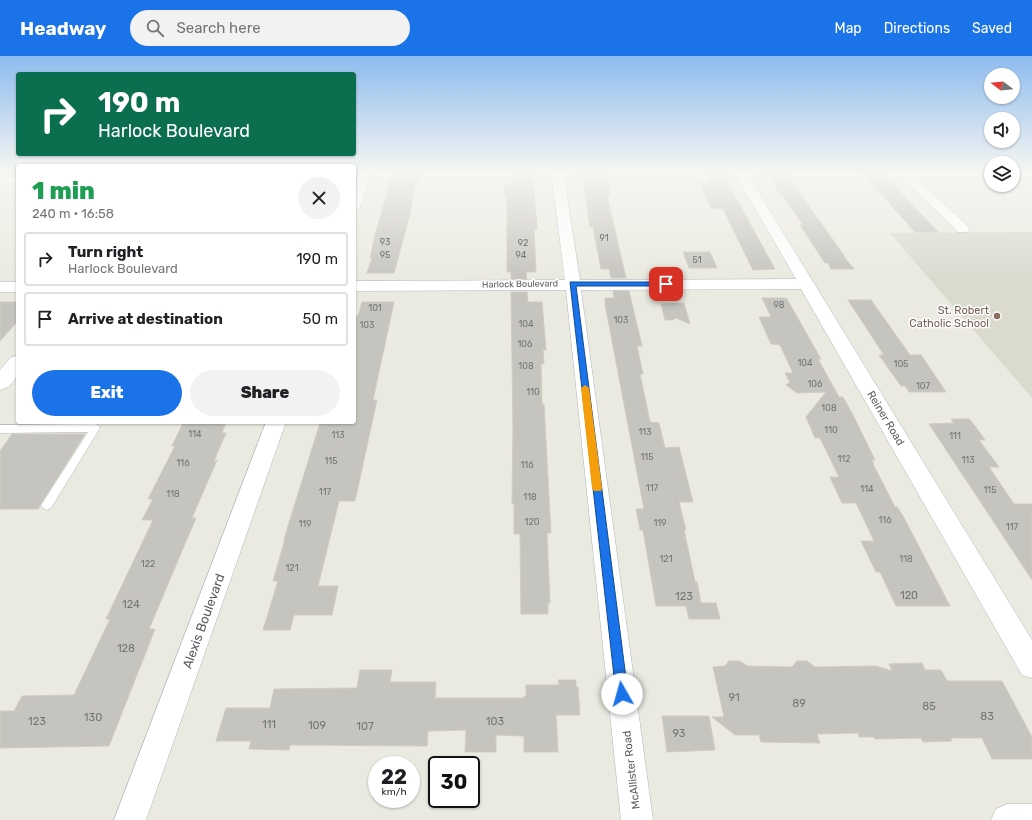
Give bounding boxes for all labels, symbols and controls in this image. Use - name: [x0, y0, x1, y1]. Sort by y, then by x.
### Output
- search box: [130, 10, 410, 46]
- text: Headway: [20, 17, 106, 40]
- icon: search: [144, 17, 166, 39]
- text: Search here: [176, 19, 261, 37]
- text: Map: [835, 20, 862, 37]
- text: Directions: [884, 20, 950, 37]
- text: Saved: [972, 20, 1012, 37]
- north arrow: [984, 68, 1020, 104]
- map controls: [984, 68, 1020, 192]
- text: 190 m: [98, 86, 181, 119]
- icon: right: [32, 88, 84, 140]
- button: sound: [984, 112, 1020, 148]
- text: Harlock Boulevard: [98, 120, 250, 142]
- button: layers: [984, 156, 1020, 192]
- text: 1 min: [32, 177, 95, 205]
- button: close: [298, 177, 340, 219]
- text: 240 m · 16:58: [32, 206, 114, 221]
- house number: 91: [599, 233, 609, 243]
- house number: 93: [380, 237, 390, 247]
- house number: 92: [518, 238, 528, 248]
- text: Turn right: [68, 243, 143, 261]
- icon: right: [34, 248, 56, 270]
- text: 190 m: [296, 250, 338, 268]
- house number: 95: [380, 250, 390, 260]
- house number: 94: [516, 250, 527, 260]
- house number: 51: [692, 255, 702, 265]
- text: Harlock Boulevard: [68, 261, 178, 276]
- pin: [649, 267, 683, 301]
- icon: arrive: [655, 273, 677, 295]
- street label: Harlock Boulevard: [482, 278, 558, 290]
- house number: 98: [773, 300, 785, 310]
- house number: 101: [368, 303, 382, 313]
- place label: St. Robert Catholic School: [909, 304, 990, 330]
- icon: arrive: [34, 308, 56, 330]
- text: Arrive at destination: [68, 310, 223, 328]
- text: 50 m: [303, 310, 338, 328]
- marker: St. Robert Catholic School: [992, 311, 1002, 321]
- house number: 103: [614, 315, 628, 325]
- house number: 104: [518, 319, 534, 329]
- house number: 103: [360, 320, 374, 330]
- house number: 106: [518, 339, 533, 349]
- house number: 104: [797, 358, 813, 368]
- house number: 105: [894, 359, 908, 369]
- house number: 108: [518, 361, 534, 371]
- button: Exit: [32, 370, 182, 416]
- button: Share: [190, 370, 340, 416]
- house number: 106: [808, 379, 823, 389]
- house number: 107: [916, 381, 930, 391]
- house number: 110: [526, 387, 540, 397]
- street label: Reiner Road: [864, 389, 907, 448]
- house number: 108: [821, 403, 837, 413]
- house number: 110: [824, 425, 838, 435]
- house number: 113: [638, 427, 652, 437]
- house number: 114: [188, 429, 202, 439]
- house number: 113: [331, 430, 345, 440]
- house number: 111: [949, 431, 961, 441]
- house number: 115: [640, 452, 654, 462]
- house number: 112: [838, 454, 851, 464]
- house number: 113: [961, 455, 975, 465]
- house number: 115: [324, 456, 338, 466]
- house number: 116: [176, 458, 190, 468]
- house number: 116: [520, 460, 534, 470]
- house number: 117: [646, 483, 659, 493]
- house number: 114: [860, 484, 874, 494]
- house number: 115: [983, 485, 997, 495]
- house number: 117: [319, 487, 332, 497]
- house number: 118: [166, 489, 180, 499]
- house number: 118: [523, 492, 537, 502]
- house number: 116: [878, 515, 892, 525]
- house number: 120: [525, 517, 540, 527]
- house number: 119: [653, 518, 667, 528]
- house number: 119: [298, 519, 312, 529]
- house number: 117: [1006, 522, 1019, 532]
- house number: 121: [660, 554, 673, 564]
- house number: 118: [899, 554, 913, 564]
- house number: 122: [141, 559, 155, 569]
- house number: 121: [286, 563, 299, 573]
- street label: Alexis Boulevard: [179, 572, 228, 671]
- house number: 120: [900, 589, 918, 602]
- house number: 123: [675, 590, 693, 603]
- house number: 124: [122, 598, 140, 611]
- house number: 128: [117, 642, 135, 655]
- position arrow: [601, 673, 643, 715]
- house number: 91: [728, 691, 740, 704]
- house number: 89: [792, 697, 806, 710]
- house number: 85: [922, 700, 936, 713]
- house number: 83: [980, 710, 994, 723]
- house number: 130: [84, 711, 102, 724]
- house number: 123: [28, 715, 46, 728]
- house number: 103: [486, 715, 505, 728]
- house number: 111: [262, 718, 276, 731]
- house number: 109: [308, 719, 326, 732]
- house number: 107: [356, 720, 374, 733]
- house number: 93: [673, 727, 686, 740]
- street label: McAllister Road: [620, 730, 643, 810]
- speed limit sign: 30: [428, 756, 480, 808]
- text: 22: [381, 765, 407, 789]
- text: km/h: [382, 786, 406, 798]

